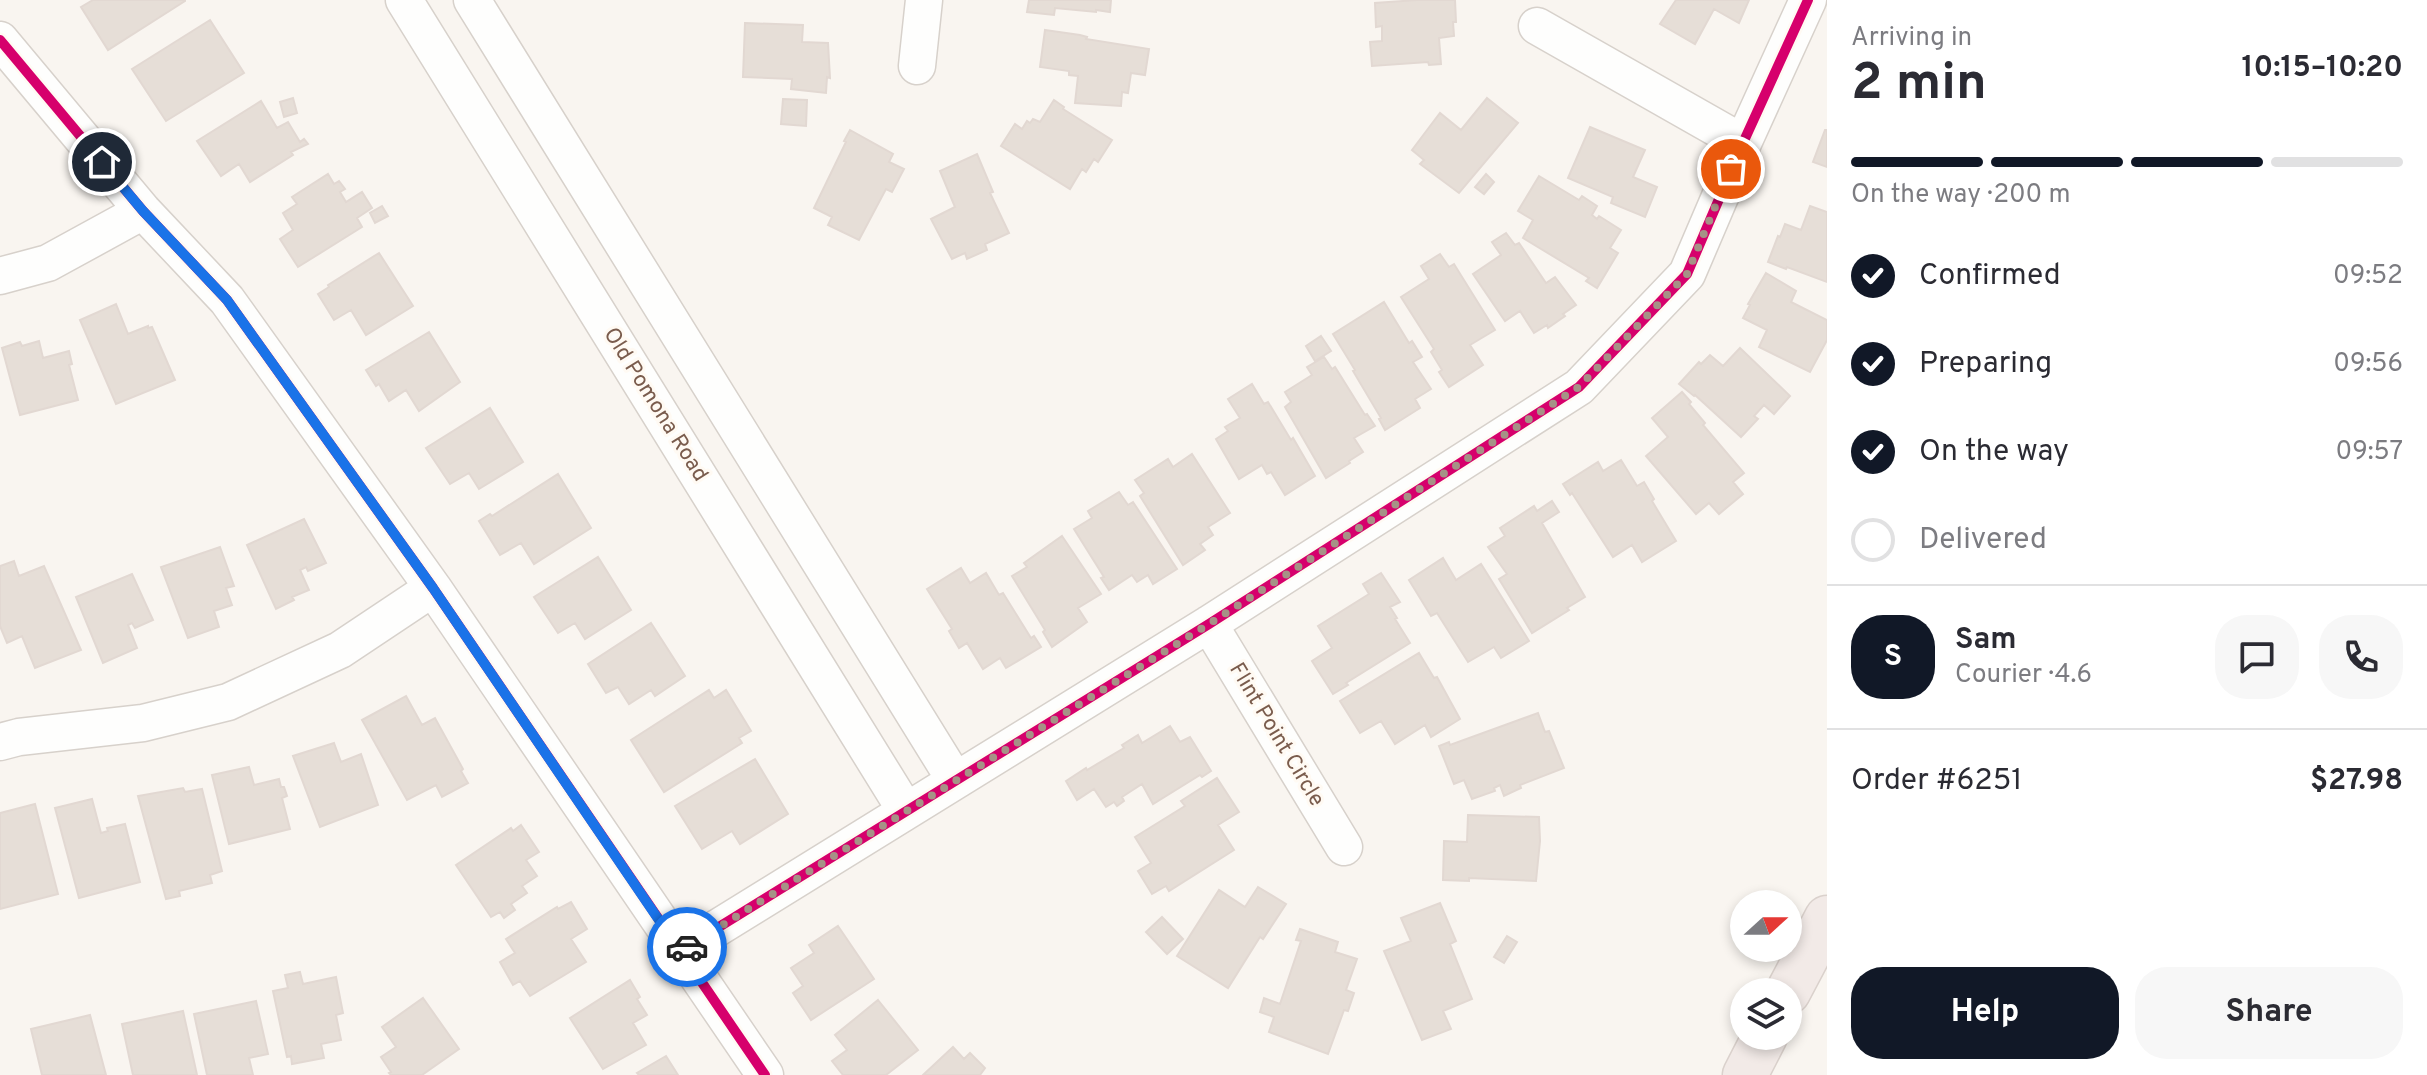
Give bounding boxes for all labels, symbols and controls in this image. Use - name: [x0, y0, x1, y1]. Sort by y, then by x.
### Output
- text: Arriving in: [1851, 22, 1972, 55]
- text: 10:15–10:20: [2242, 50, 2403, 87]
- text: 2 min: [1851, 52, 1987, 118]
- pin: [68, 128, 136, 196]
- pin: [1697, 135, 1765, 203]
- icon: home: [80, 140, 124, 184]
- icon: bag: [1709, 147, 1753, 191]
- text: On the way · 200 m: [1851, 179, 2070, 212]
- icon: check: [1851, 254, 1895, 298]
- text: Confirmed: [1919, 258, 2061, 295]
- text: 09:52: [2333, 260, 2403, 293]
- street label: Old Pomona Road: [597, 323, 713, 487]
- icon: check: [1851, 342, 1895, 386]
- text: Preparing: [1919, 346, 2052, 383]
- text: 09:56: [2333, 348, 2403, 381]
- icon: check: [1851, 430, 1895, 474]
- text: On the way: [1919, 434, 2069, 471]
- text: 09:57: [2335, 436, 2403, 469]
- text: Delivered: [1919, 522, 2047, 559]
- button: chat: [2215, 615, 2299, 699]
- button: phone: [2319, 615, 2403, 699]
- text: Sam: [1955, 622, 2017, 659]
- text: S: [1884, 639, 1902, 676]
- street label: Flint Point Circle: [1222, 658, 1330, 812]
- text: Courier · 4.6: [1955, 659, 2092, 692]
- text: Order #6251: [1851, 763, 2023, 800]
- text: $27.98: [2310, 763, 2403, 800]
- north arrow: [1730, 890, 1802, 962]
- map controls: [1730, 890, 1802, 1050]
- courier: [647, 907, 727, 987]
- icon: car: [665, 925, 709, 969]
- button: Help: [1851, 967, 2119, 1059]
- button: Share: [2135, 967, 2403, 1059]
- button: layers: [1730, 978, 1802, 1050]

